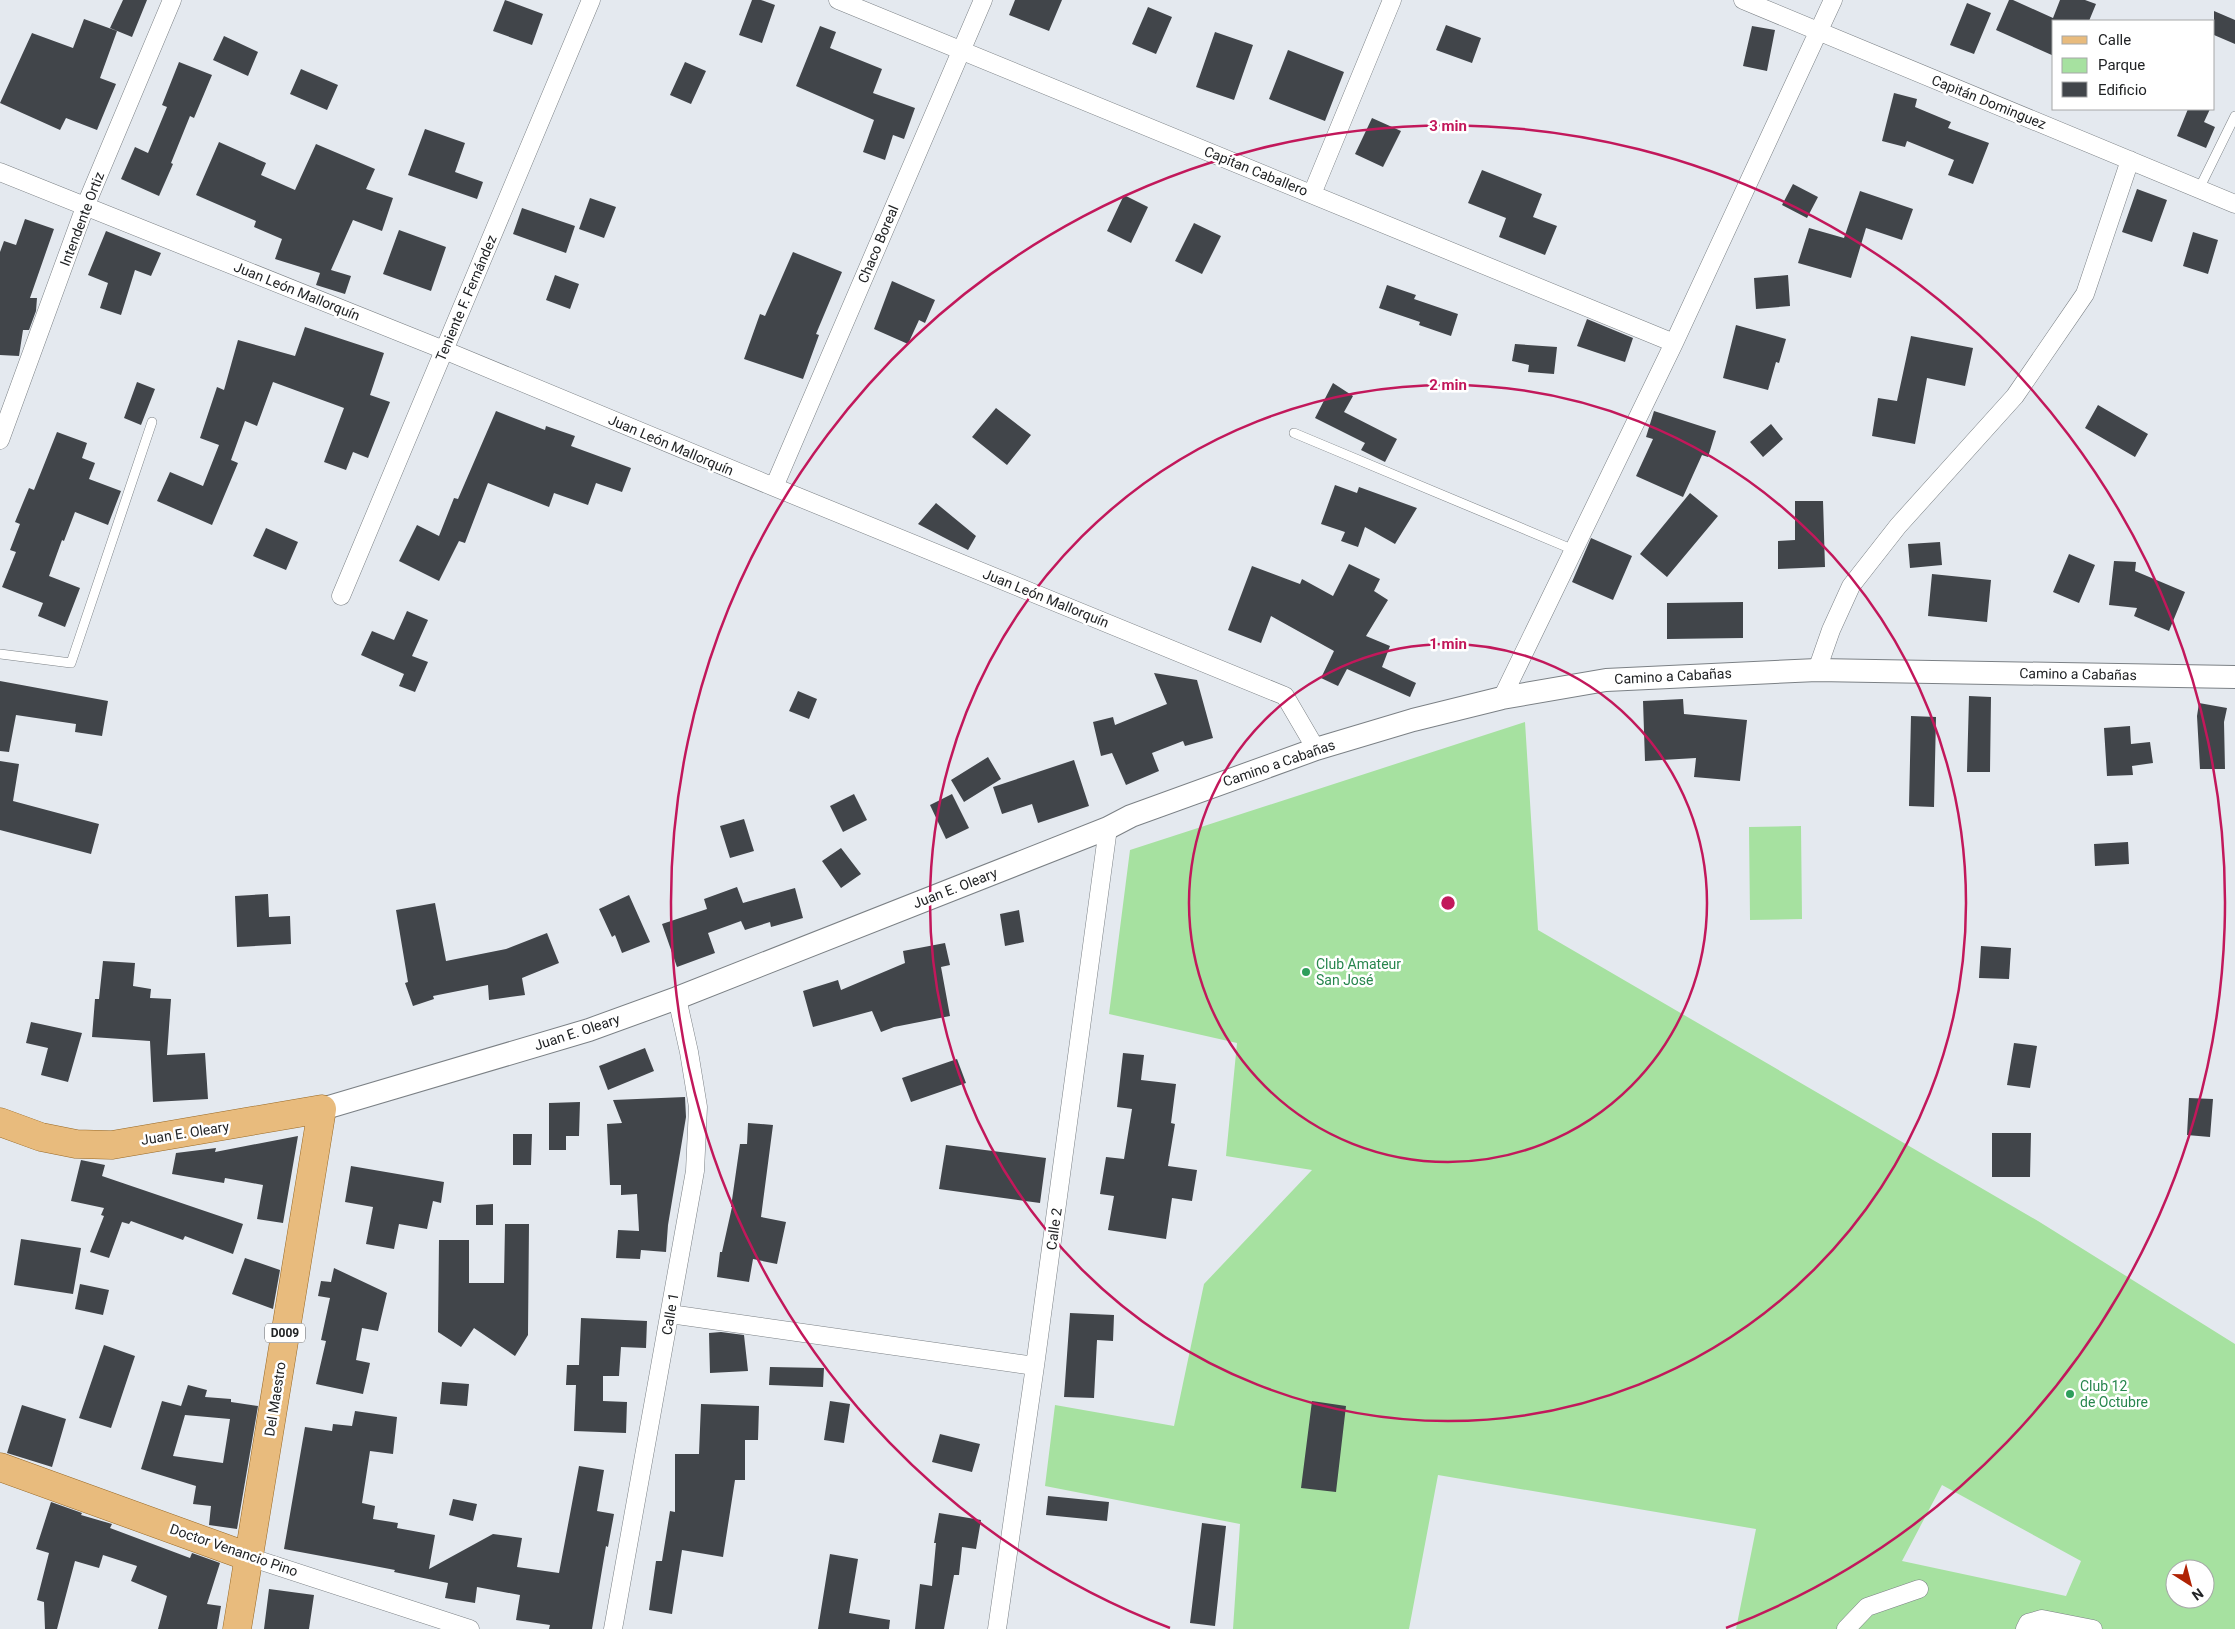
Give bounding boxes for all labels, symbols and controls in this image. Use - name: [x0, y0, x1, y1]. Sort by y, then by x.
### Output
- legend: [2052, 20, 2215, 110]
- text: Calle: [2098, 31, 2131, 49]
- text: Parque: [2098, 56, 2145, 74]
- street label: Capitán Dominguez: [1929, 72, 2049, 132]
- text: Edificio: [2098, 81, 2147, 99]
- text: 3 min: [1429, 117, 1467, 135]
- street label: Capitan Caballero: [1202, 143, 1310, 199]
- street label: Intendente Ortiz: [57, 170, 107, 268]
- street label: Chaco Boreal: [854, 203, 902, 285]
- street label: Teniente F. Fernández: [432, 233, 500, 363]
- street label: Juan León Mallorquín: [232, 258, 362, 324]
- text: 2 min: [1429, 376, 1467, 394]
- street label: Juan León Mallorquín: [606, 411, 736, 479]
- street label: Juan León Mallorquín: [981, 565, 1111, 631]
- text: 1 min: [1429, 635, 1467, 653]
- street label: Camino a Cabañas: [1614, 665, 1732, 687]
- street label: Camino a Cabañas: [2019, 665, 2137, 683]
- street label: Camino a Cabañas: [1221, 736, 1337, 790]
- street label: Juan E. Oleary: [911, 864, 1000, 911]
- centre of rings: [1439, 894, 1457, 912]
- place label: Club Amateur San José: [1316, 956, 1401, 988]
- marker: Club Amateur San José: [1300, 966, 1312, 978]
- street label: Juan E. Oleary: [532, 1011, 622, 1053]
- street label: Juan E. Oleary: [140, 1118, 231, 1148]
- street label: Calle 2: [1043, 1207, 1065, 1251]
- street label: Calle 1: [658, 1292, 682, 1336]
- road number: D009: [265, 1324, 305, 1342]
- street label: Del Maestro: [261, 1361, 289, 1437]
- place label: Club 12 de Octubre: [2080, 1378, 2148, 1410]
- marker: Club 12 de Octubre: [2064, 1388, 2076, 1400]
- street label: Doctor Venancio Pino: [168, 1521, 300, 1579]
- north arrow: [2165, 1559, 2215, 1609]
- text: N: [2189, 1585, 2206, 1604]

